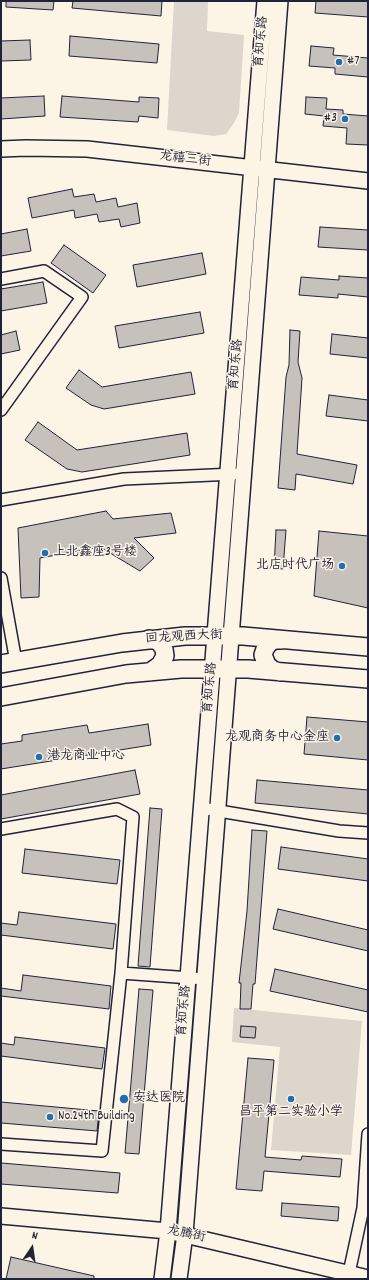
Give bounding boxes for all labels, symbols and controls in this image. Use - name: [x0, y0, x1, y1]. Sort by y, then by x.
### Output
- street label: 育知东路: [252, 15, 272, 69]
- place label: #7: [347, 54, 359, 70]
- marker: #7: [334, 57, 344, 67]
- place label: #3: [324, 111, 337, 127]
- marker: #3: [340, 114, 350, 124]
- street label: 龙禧三街: [158, 149, 212, 171]
- street label: 育知东路: [227, 338, 247, 392]
- place label: 上北鑫座3号楼: [53, 545, 137, 561]
- marker: 上北鑫座3号楼: [40, 548, 50, 558]
- place label: 北店时代广场: [256, 558, 334, 574]
- marker: 北店时代广场: [337, 561, 347, 571]
- street label: 回龙观西大街: [145, 628, 223, 648]
- street label: 育知东路: [201, 661, 221, 715]
- place label: 龙观商务中心金座: [225, 730, 329, 746]
- marker: 龙观商务中心金座: [332, 733, 342, 743]
- place label: 港龙商业中心: [47, 749, 125, 765]
- marker: 港龙商业中心: [34, 752, 44, 762]
- street label: 育知东路: [175, 984, 195, 1038]
- place label: 安达医院: [133, 1091, 185, 1107]
- marker: 安达医院: [118, 1093, 130, 1105]
- marker: 昌平第二实验小学: [286, 1094, 296, 1104]
- place label: 昌平第二实验小学: [239, 1105, 343, 1121]
- place label: No.24th Building: [58, 1109, 135, 1125]
- marker: No.24th Building: [45, 1112, 55, 1122]
- street label: 龙腾街: [165, 1223, 207, 1247]
- north arrow: [12, 1228, 52, 1268]
- text: N: [30, 1228, 39, 1245]

